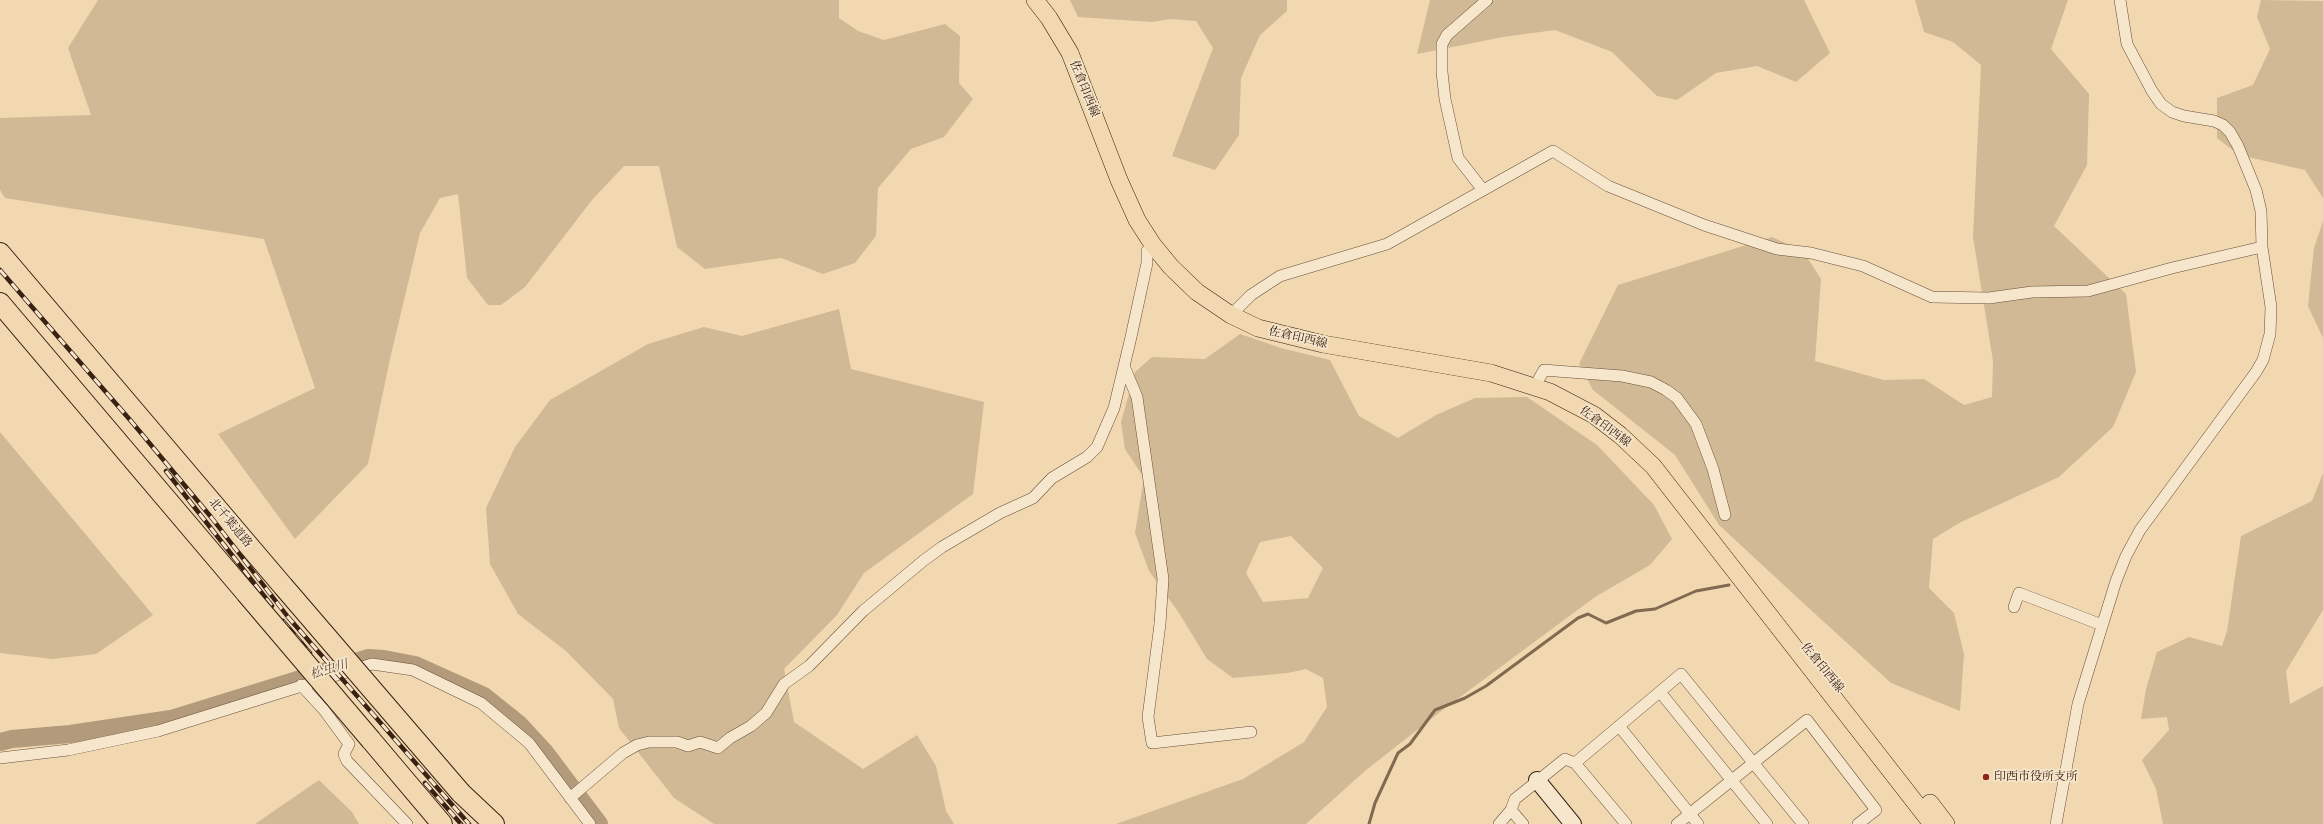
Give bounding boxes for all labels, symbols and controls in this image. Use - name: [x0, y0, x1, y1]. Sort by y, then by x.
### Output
- street label: 佐倉印西線: [1066, 58, 1102, 120]
- street label: 佐倉印西線: [1267, 324, 1329, 352]
- street label: 佐倉印西線: [1576, 404, 1634, 450]
- street label: 北千葉道路: [205, 495, 255, 551]
- street label: 佐倉印西線: [1798, 640, 1846, 696]
- water label: 松虫川: [308, 657, 350, 683]
- place label: 印西市役所支所: [1994, 770, 2078, 784]
- marker: 印西市役所支所: [1981, 772, 1991, 782]

